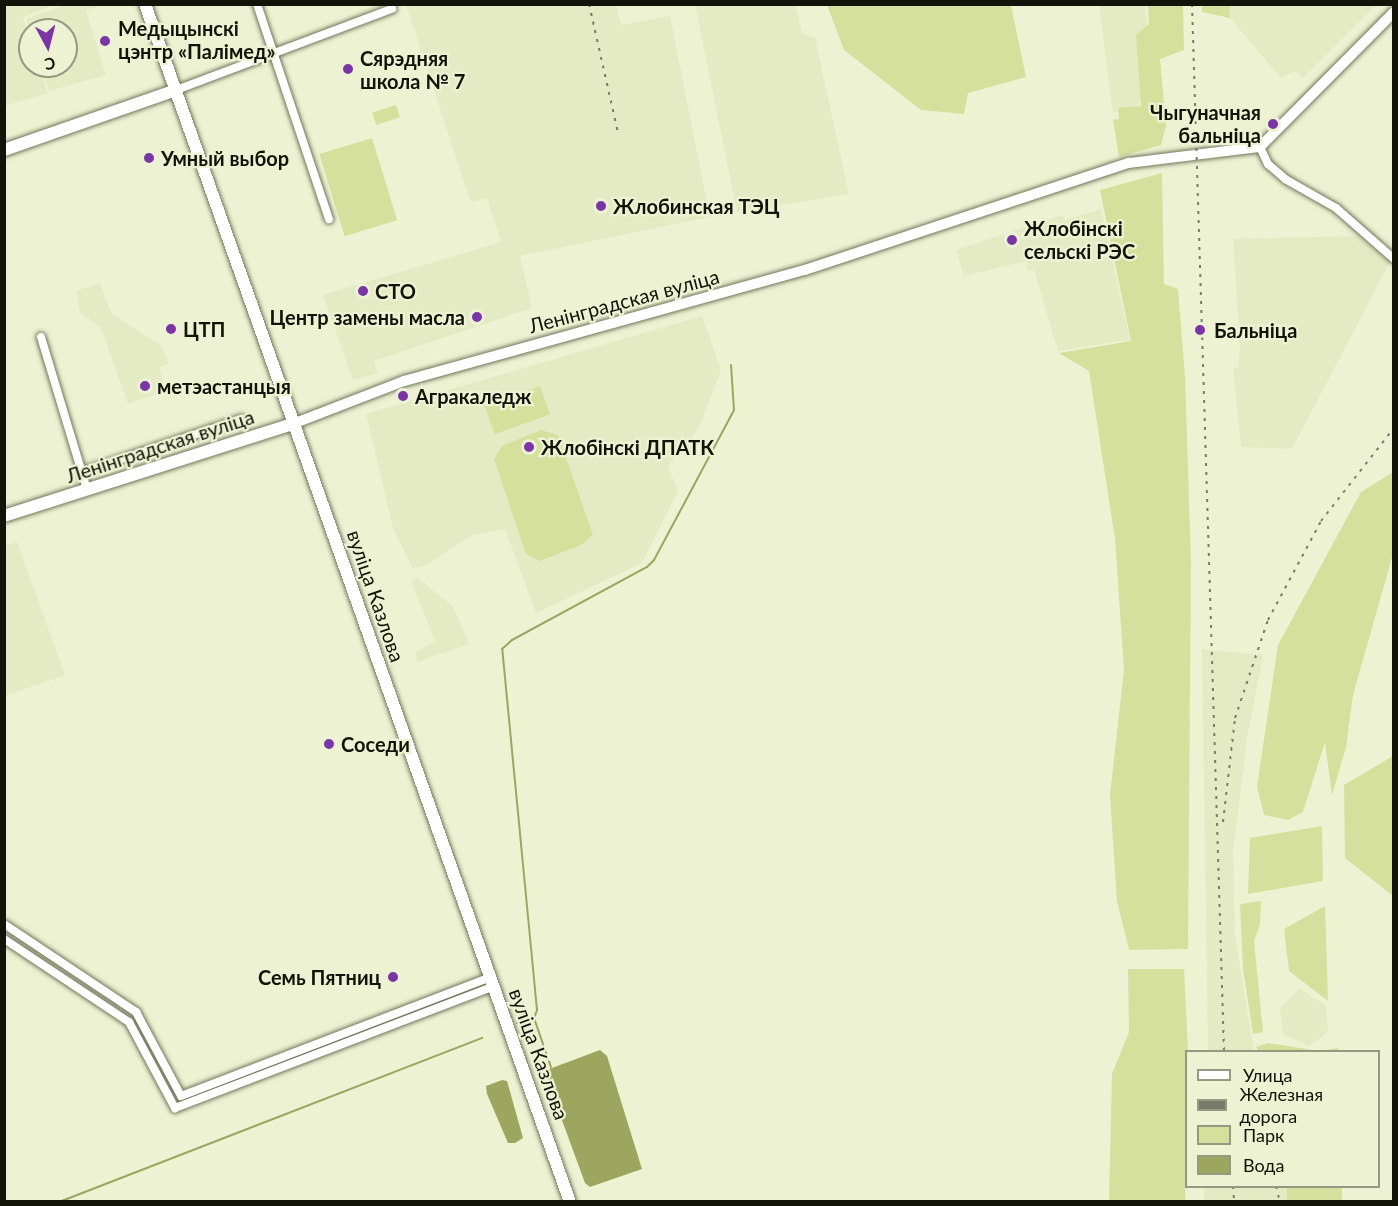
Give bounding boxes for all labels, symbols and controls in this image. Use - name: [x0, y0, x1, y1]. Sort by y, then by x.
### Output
- place label: Медыцынскі цэнтр «Палімед»: [118, 17, 276, 64]
- north arrow: [18, 18, 78, 78]
- marker: Медыцынскі цэнтр «Палімед»: [96, 32, 114, 50]
- place label: Сярэдняя школа № 7: [360, 46, 465, 93]
- text: С: [44, 54, 56, 74]
- marker: Сярэдняя школа № 7: [341, 62, 355, 76]
- place label: Чыгуначная бальніца: [1150, 100, 1261, 147]
- marker: Чыгуначная бальніца: [1266, 117, 1280, 131]
- place label: Умный выбор: [161, 146, 289, 170]
- marker: Умный выбор: [142, 151, 156, 165]
- place label: Жлобинская ТЭЦ: [613, 194, 780, 218]
- marker: Жлобинская ТЭЦ: [594, 199, 608, 213]
- place label: Жлобінскі сельскі РЭС: [1024, 216, 1135, 263]
- marker: Жлобінскі сельскі РЭС: [1005, 233, 1019, 247]
- street label: Ленінградская вуліца: [526, 264, 722, 338]
- place label: СТО: [375, 279, 416, 303]
- marker: СТО: [356, 284, 370, 298]
- place label: Центр замены масла: [270, 305, 465, 329]
- marker: Центр замены масла: [470, 310, 484, 324]
- place label: ЦТП: [183, 317, 225, 341]
- place label: Бальніца: [1214, 318, 1297, 342]
- marker: Бальніца: [1191, 321, 1209, 339]
- marker: ЦТП: [164, 322, 178, 336]
- place label: метэастанцыя: [157, 374, 291, 398]
- marker: метэастанцыя: [138, 379, 152, 393]
- place label: Агракаледж: [415, 384, 531, 408]
- marker: Агракаледж: [396, 389, 410, 403]
- street label: Ленінградская вуліца: [63, 404, 257, 488]
- place label: Жлобінскі ДПАТК: [541, 435, 714, 459]
- marker: Жлобінскі ДПАТК: [522, 440, 536, 454]
- street label: вуліца Казлова: [342, 527, 410, 665]
- place label: Соседи: [341, 732, 410, 756]
- marker: Соседи: [322, 737, 336, 751]
- place label: Семь Пятниц: [258, 965, 381, 989]
- marker: Семь Пятниц: [386, 970, 400, 984]
- street label: вуліца Казлова: [504, 985, 574, 1123]
- legend: [1185, 1050, 1380, 1188]
- text: Улица: [1243, 1064, 1293, 1086]
- text: Железная дорога: [1239, 1083, 1323, 1127]
- text: Парк: [1243, 1124, 1284, 1146]
- text: Вода: [1243, 1154, 1284, 1176]

